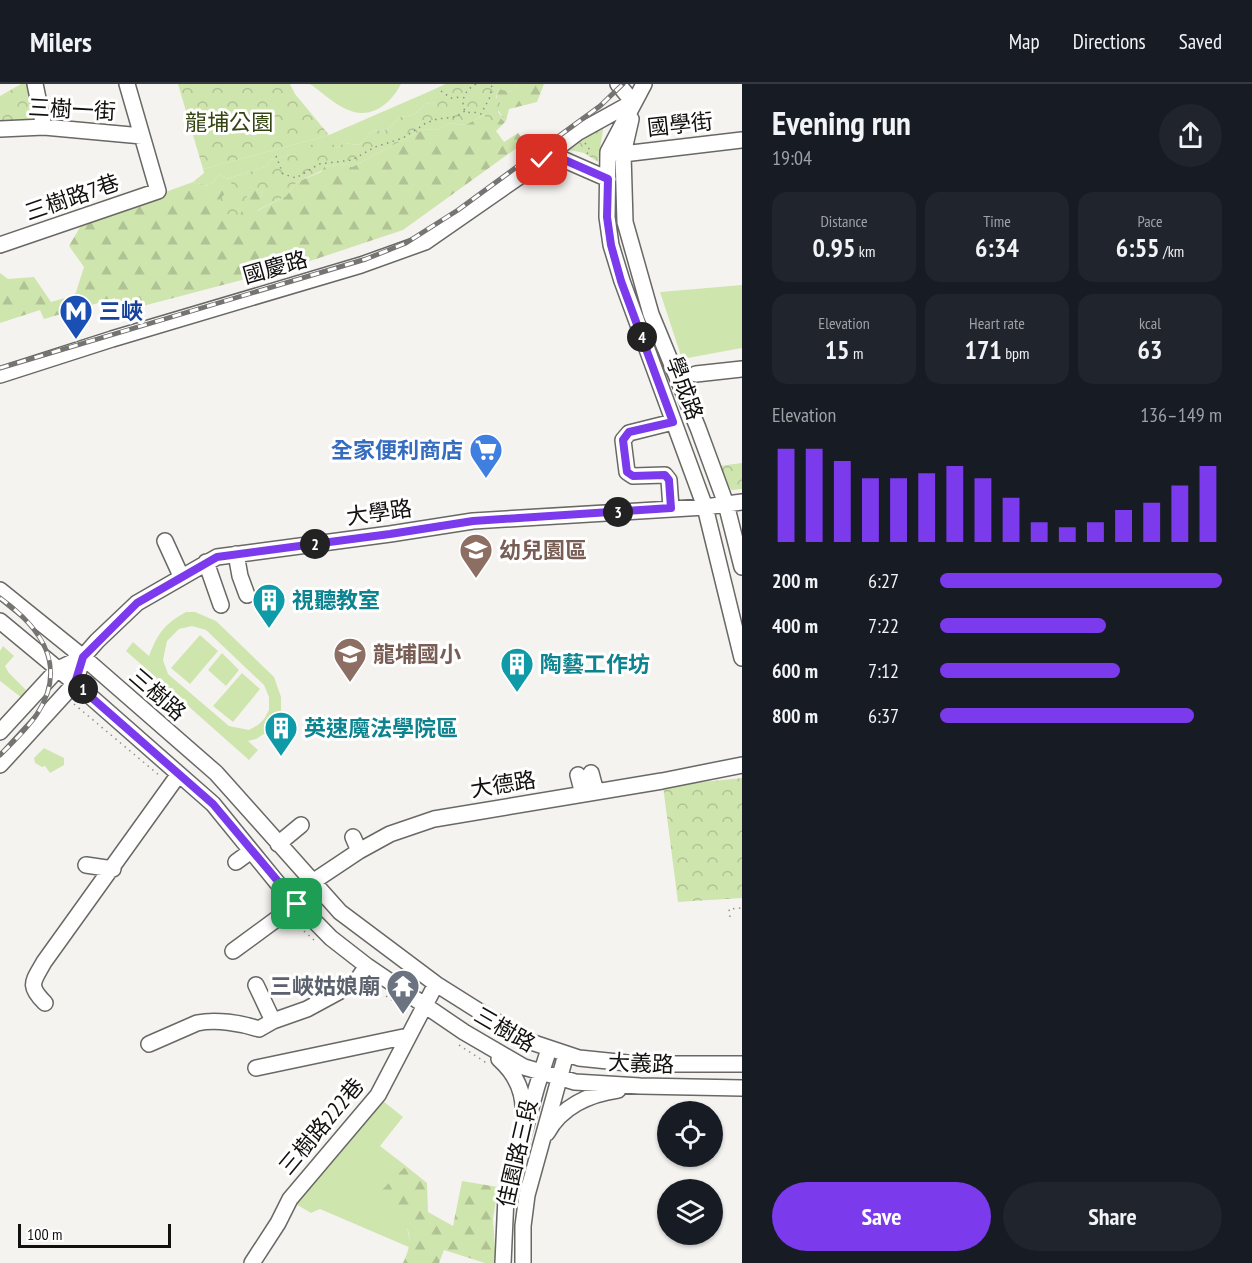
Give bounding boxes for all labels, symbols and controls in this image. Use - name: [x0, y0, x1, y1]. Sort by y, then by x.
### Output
- text: Milers: [30, 23, 92, 60]
- text: Map: [1009, 28, 1040, 55]
- text: Directions: [1073, 28, 1146, 55]
- text: Saved: [1179, 28, 1222, 55]
- street label: 三樹一街: [27, 93, 117, 125]
- text: Evening run: [772, 101, 911, 144]
- button: share: [1159, 104, 1222, 167]
- street label: 國學街: [646, 107, 714, 141]
- park label: 龍埔公園: [185, 108, 273, 136]
- pin: [516, 134, 567, 185]
- icon: check: [525, 143, 558, 176]
- text: 19:04: [772, 145, 812, 171]
- street label: 三樹路7巷: [21, 168, 123, 226]
- text: Distance: [820, 211, 868, 231]
- text: Time: [983, 211, 1011, 231]
- text: Pace: [1137, 211, 1163, 231]
- text: 0.95: [813, 231, 855, 264]
- text: 6:34: [975, 231, 1019, 264]
- text: 6:55: [1116, 231, 1160, 264]
- text: km: [855, 241, 875, 261]
- text: /km: [1160, 241, 1184, 261]
- street label: 國慶路: [239, 244, 311, 290]
- metro station icon: 三峽: [58, 293, 94, 340]
- place label: 三峽: [99, 297, 143, 325]
- text: Elevation: [818, 313, 870, 333]
- text: Heart rate: [969, 313, 1025, 333]
- text: kcal: [1139, 313, 1161, 333]
- pin: 4: [627, 322, 657, 352]
- text: 4: [638, 327, 646, 347]
- text: 15: [825, 333, 850, 366]
- text: 171: [964, 333, 1002, 366]
- text: 63: [1138, 333, 1162, 366]
- text: m: [850, 343, 863, 363]
- text: bpm: [1002, 343, 1030, 363]
- street label: 學成路: [661, 352, 709, 424]
- text: Elevation: [772, 402, 836, 428]
- text: 136–149 m: [1140, 402, 1222, 428]
- supermarket icon: 全家便利商店: [468, 432, 504, 479]
- place label: 全家便利商店: [331, 436, 463, 464]
- street label: 大學路: [344, 494, 414, 530]
- pin: 3: [603, 497, 633, 527]
- text: 3: [614, 502, 622, 522]
- pin: 2: [300, 529, 330, 559]
- school or university icon: 幼兒園區: [458, 532, 494, 579]
- text: 2: [311, 534, 319, 554]
- place label: 幼兒園區: [499, 536, 587, 564]
- text: 200 m: [772, 568, 818, 594]
- text: 6:27: [868, 568, 899, 594]
- building icon: 視聽教室: [251, 582, 287, 629]
- place label: 視聽教室: [292, 586, 380, 614]
- text: 400 m: [772, 613, 818, 639]
- text: 7:22: [868, 613, 899, 639]
- school or university icon: 龍埔國小: [332, 636, 368, 683]
- place label: 龍埔國小: [373, 640, 461, 668]
- building icon: 陶藝工作坊: [499, 646, 535, 693]
- place label: 陶藝工作坊: [540, 650, 650, 678]
- text: 600 m: [772, 658, 818, 684]
- text: 7:12: [868, 658, 899, 684]
- street label: 三樹路: [124, 662, 192, 726]
- pin: 1: [68, 674, 98, 704]
- text: 1: [79, 679, 87, 699]
- text: 800 m: [772, 703, 818, 729]
- text: 6:37: [868, 703, 899, 729]
- building icon: 英速魔法學院區: [263, 710, 299, 757]
- place label: 英速魔法學院區: [304, 714, 458, 742]
- street label: 大德路: [468, 765, 538, 803]
- pin: [271, 878, 322, 929]
- icon: arrive: [280, 887, 313, 920]
- temple icon: 三峽姑娘廟: [385, 968, 421, 1015]
- place label: 三峽姑娘廟: [270, 972, 380, 1000]
- street label: 三樹路: [469, 1000, 541, 1058]
- street label: 大義路: [608, 1048, 674, 1078]
- street label: 三樹路222巷: [272, 1072, 370, 1180]
- street label: 佳園路三段: [491, 1096, 543, 1210]
- map controls: [657, 1101, 723, 1245]
- button: locate: [657, 1101, 723, 1167]
- button: layers: [657, 1179, 723, 1245]
- button: Save: [772, 1182, 991, 1251]
- button: Share: [1003, 1182, 1222, 1251]
- scale bar: [18, 1221, 171, 1248]
- text: 100 m: [27, 1224, 62, 1244]

